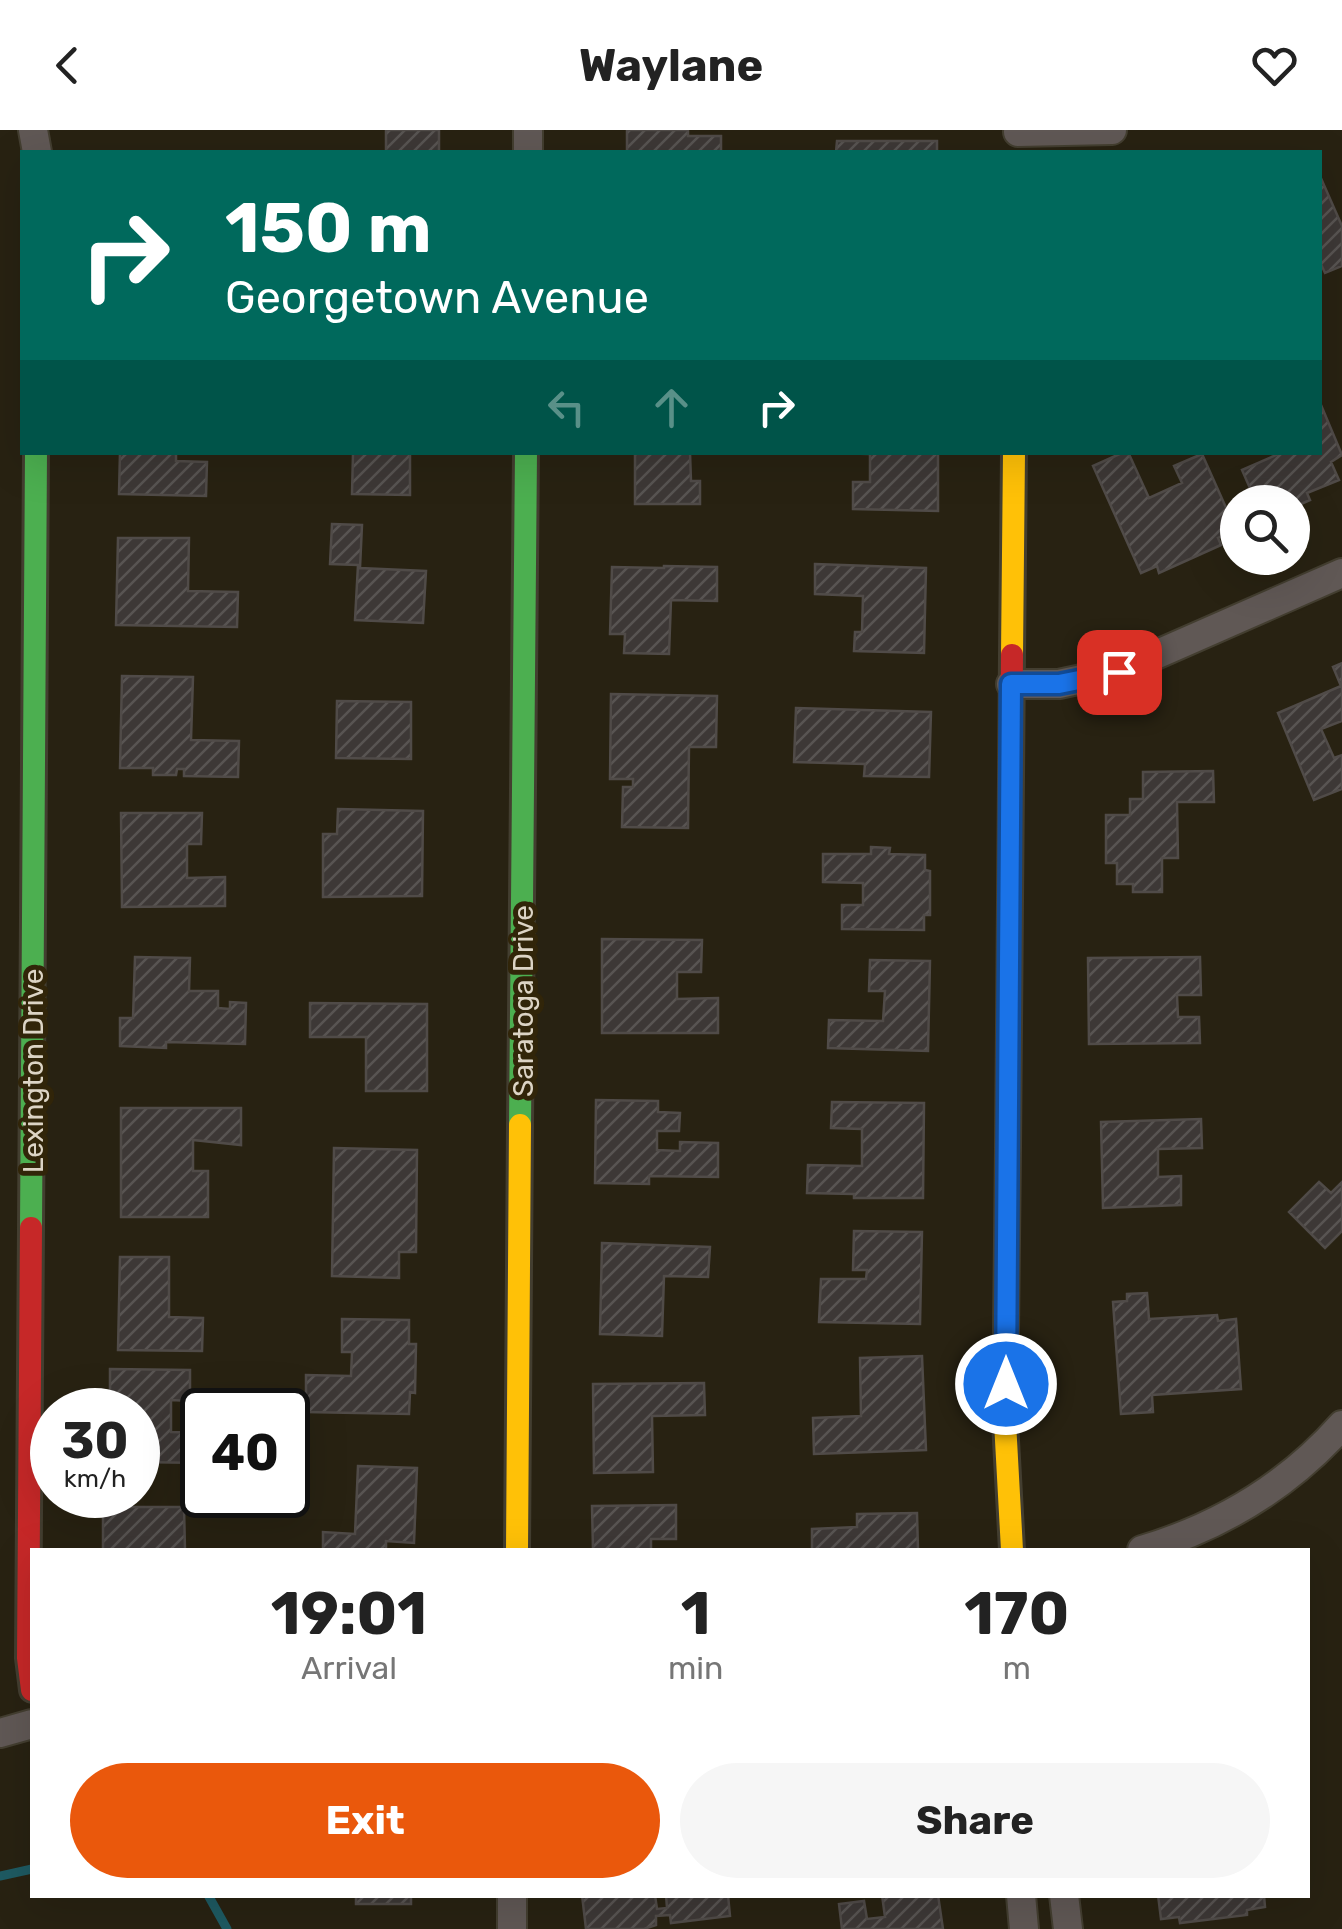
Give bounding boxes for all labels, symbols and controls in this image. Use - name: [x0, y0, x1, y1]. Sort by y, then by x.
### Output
- icon: back: [40, 38, 95, 93]
- icon: heart: [1247, 38, 1302, 93]
- text: Waylane: [579, 39, 763, 92]
- text: 150 m: [225, 187, 432, 270]
- icon: right: [60, 190, 190, 320]
- text: Georgetown Avenue: [225, 271, 649, 324]
- icon: left: [539, 380, 594, 435]
- icon: ahead: [644, 380, 699, 435]
- icon: right: [749, 380, 804, 435]
- map controls: [1220, 485, 1310, 575]
- button: search: [1220, 485, 1310, 575]
- pin: [1077, 630, 1162, 715]
- icon: arrive: [1092, 645, 1147, 700]
- street label: Saratoga Drive: [507, 905, 540, 1097]
- street label: Lexington Drive: [17, 969, 50, 1173]
- position arrow: [954, 1332, 1058, 1436]
- speed limit sign: 40: [180, 1388, 310, 1518]
- text: 30: [62, 1411, 128, 1471]
- text: km/h: [64, 1464, 126, 1493]
- text: 19:01: [271, 1578, 427, 1649]
- text: 1: [681, 1578, 711, 1649]
- text: 170: [964, 1578, 1069, 1649]
- text: Arrival: [301, 1649, 397, 1687]
- text: min: [668, 1649, 723, 1687]
- text: m: [1002, 1649, 1031, 1687]
- button: Exit: [70, 1763, 660, 1878]
- button: Share: [680, 1763, 1270, 1878]

